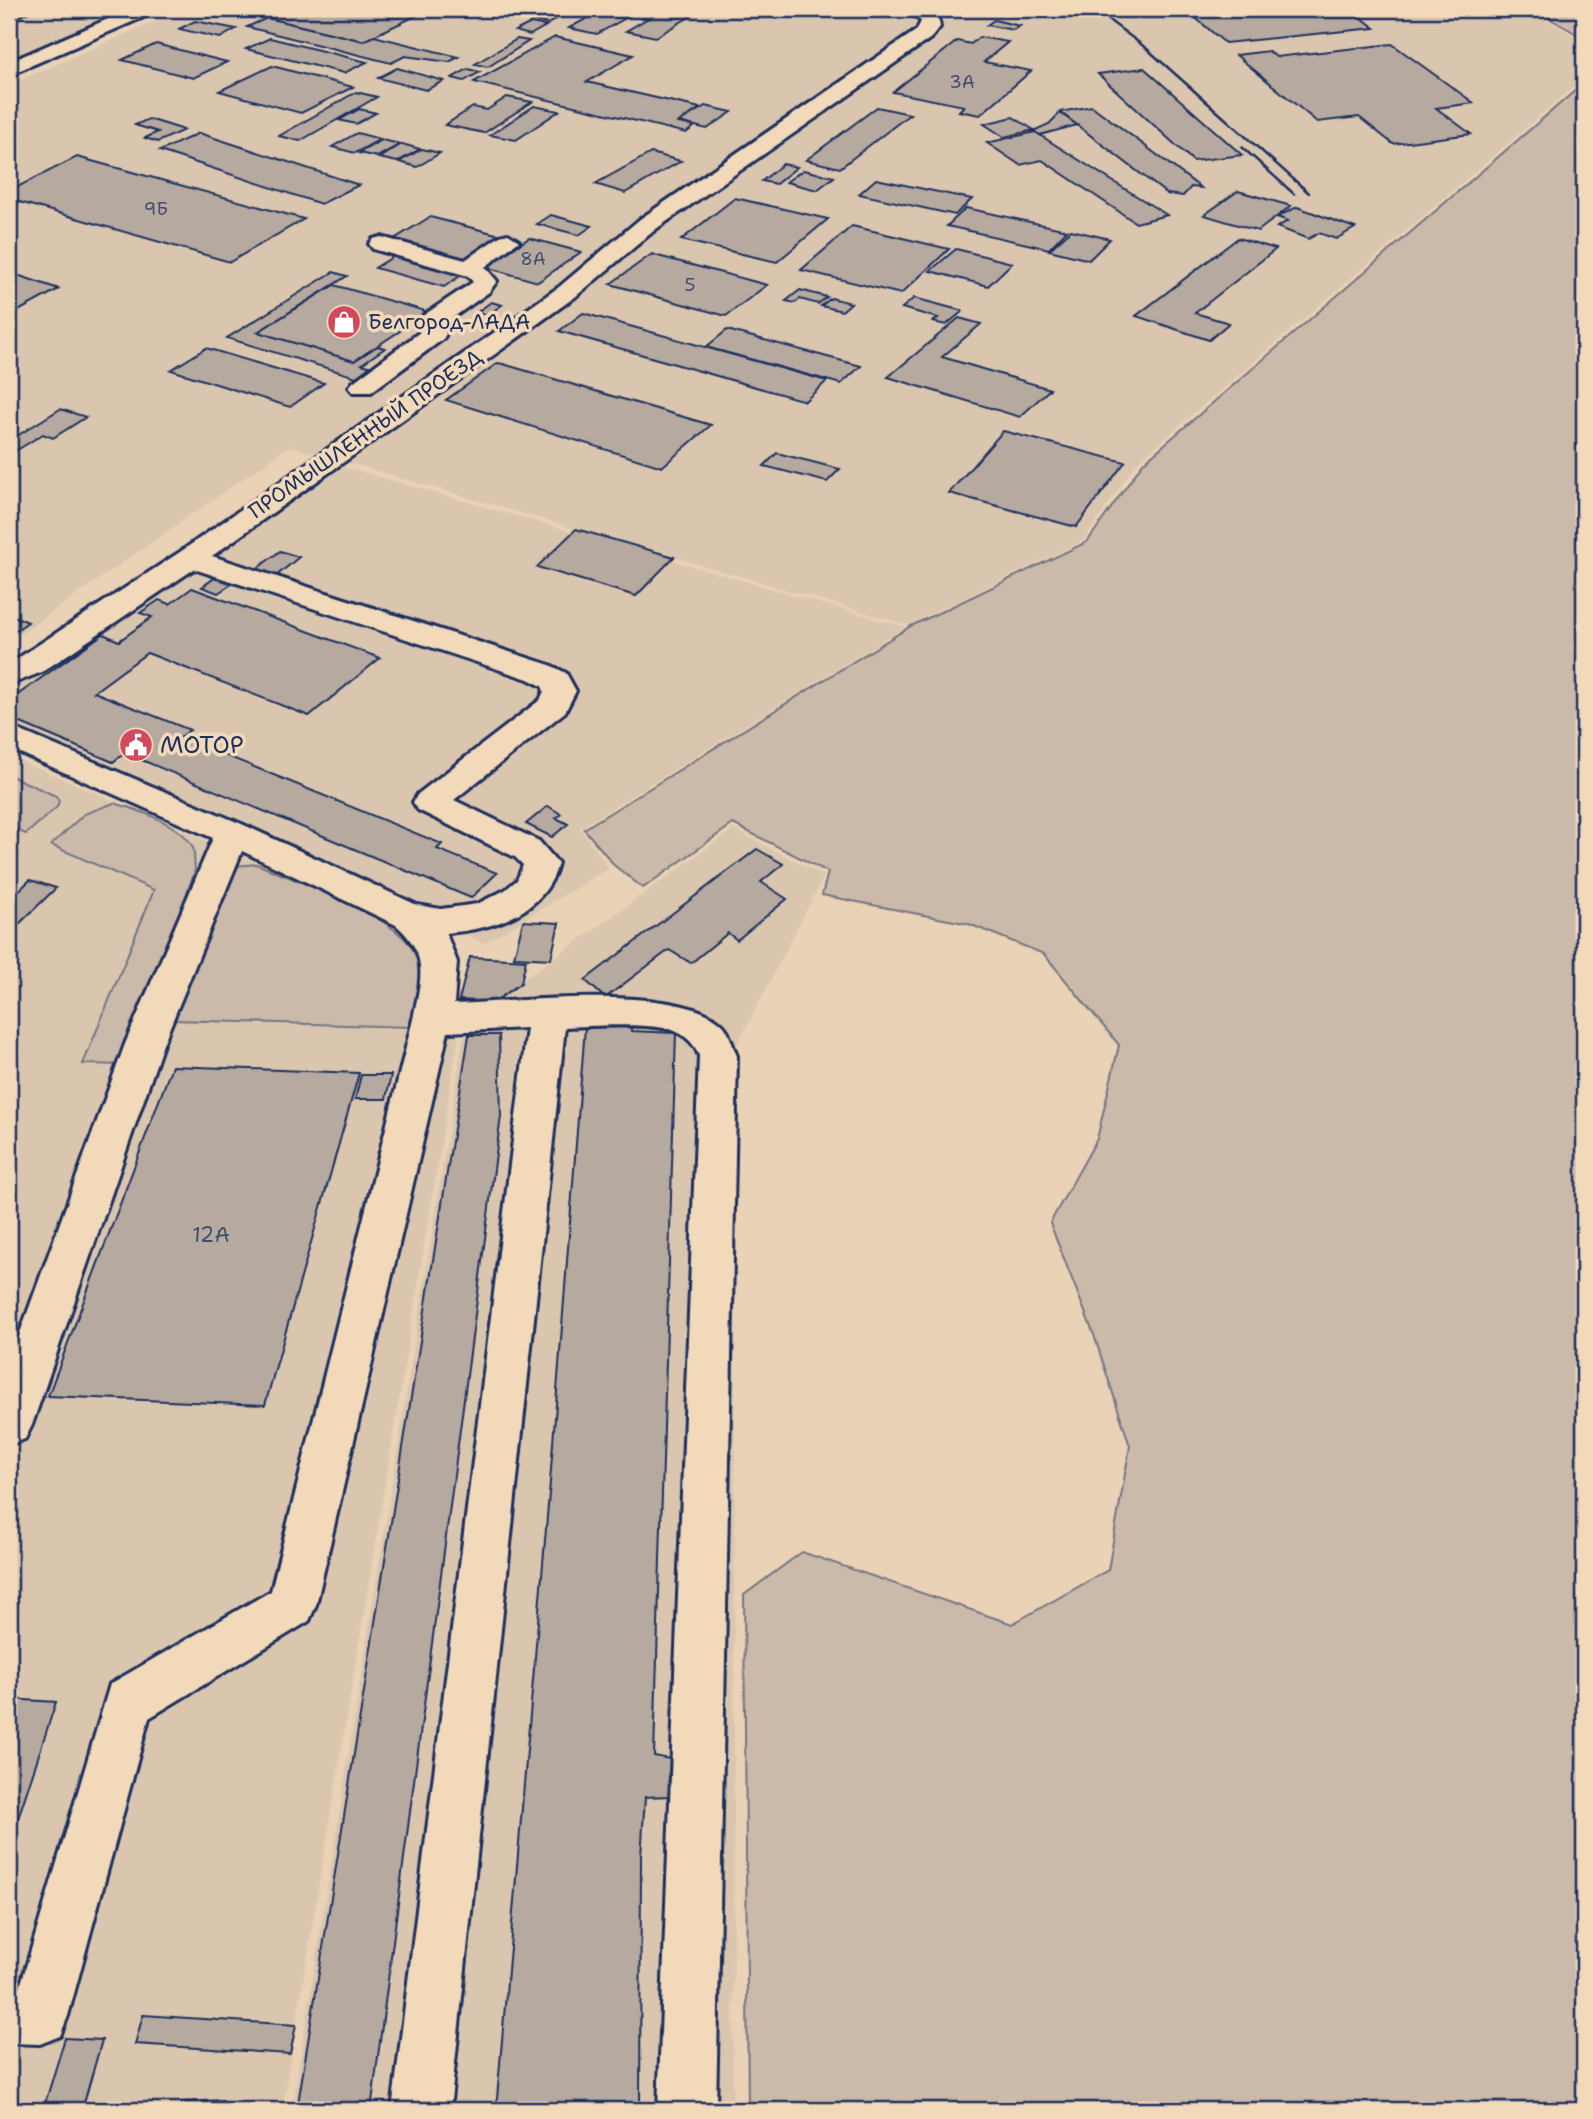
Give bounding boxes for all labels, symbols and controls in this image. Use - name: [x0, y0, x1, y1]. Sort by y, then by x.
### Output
- house number: 3А: [949, 70, 975, 94]
- house number: 9Б: [144, 197, 168, 221]
- house number: 8А: [520, 247, 546, 271]
- house number: 5: [684, 273, 696, 297]
- shop icon: Белгород-ЛАДА: [325, 303, 363, 341]
- place label: Белгород-ЛАДА: [368, 308, 530, 336]
- street label: ПРОМЫШЛЕННЫЙ ПРОЕЗД: [243, 343, 487, 525]
- public building icon: МОТОР: [117, 726, 155, 764]
- place label: МОТОР: [160, 729, 244, 761]
- house number: 12А: [192, 1221, 230, 1249]

